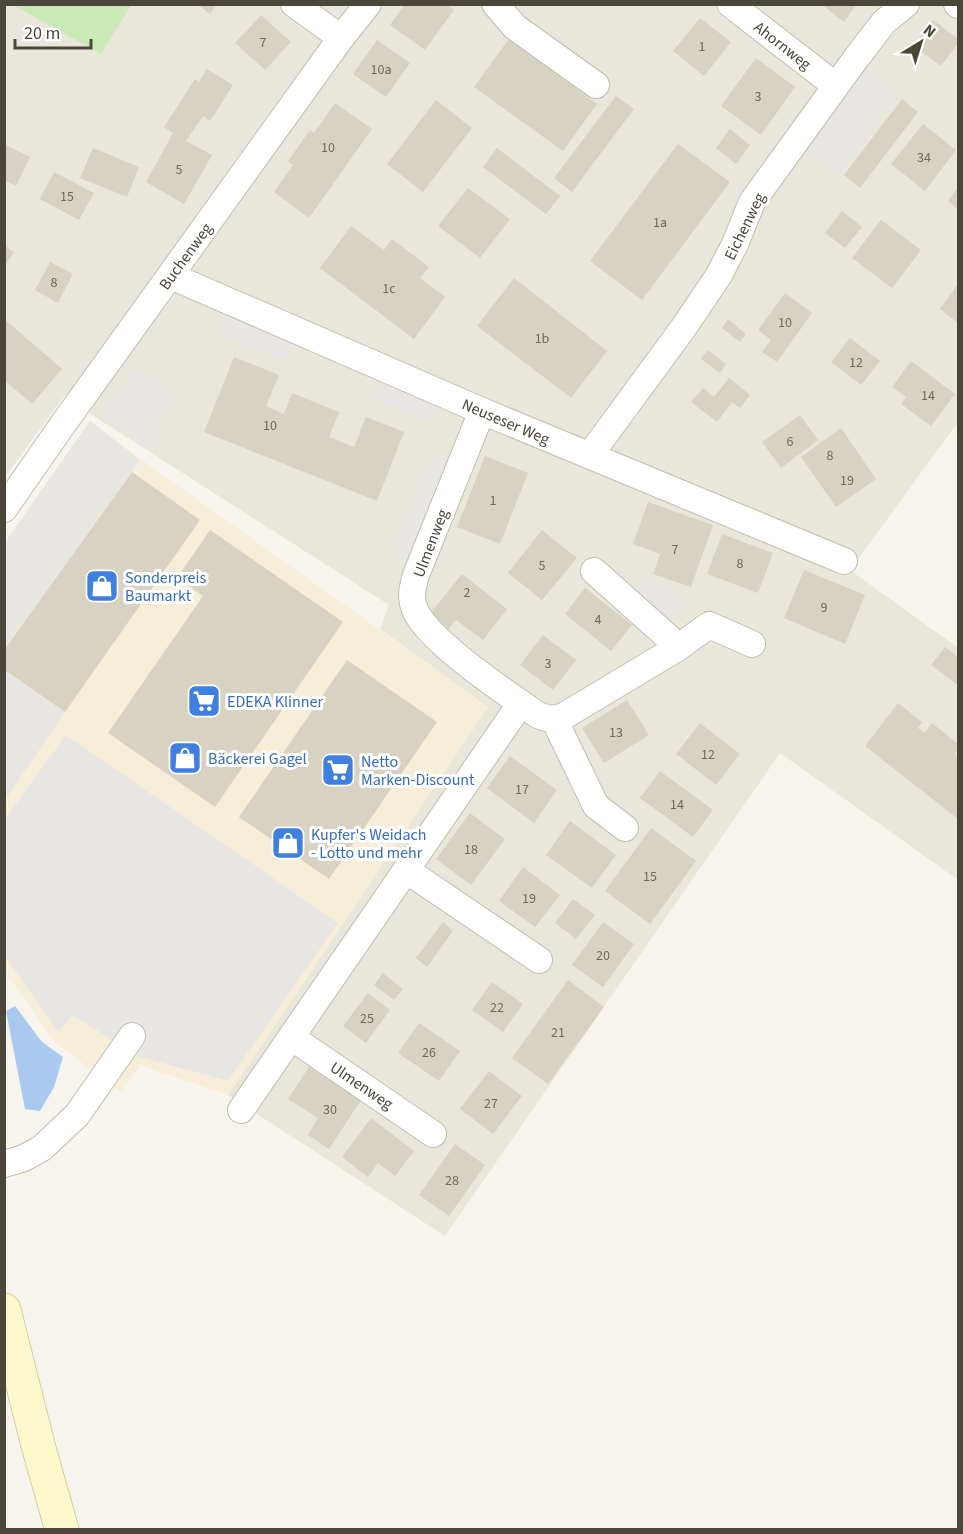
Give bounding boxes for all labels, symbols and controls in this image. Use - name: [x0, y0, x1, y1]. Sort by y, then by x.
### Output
- scale bar: [15, 12, 92, 50]
- north arrow: [891, 12, 951, 72]
- street label: Ahornweg: [749, 16, 816, 75]
- text: N: [919, 19, 941, 43]
- text: 20 m: [24, 21, 60, 46]
- house number: 7: [260, 33, 267, 53]
- house number: 1: [699, 37, 706, 57]
- house number: 10a: [371, 60, 391, 80]
- house number: 3: [755, 87, 762, 107]
- house number: 10: [321, 138, 335, 158]
- house number: 34: [917, 148, 931, 168]
- house number: 5: [176, 160, 183, 180]
- house number: 15: [60, 187, 74, 207]
- street label: Eichenweg: [719, 189, 771, 264]
- house number: 1a: [653, 213, 667, 233]
- street label: Buchenweg: [154, 219, 218, 295]
- house number: 8: [51, 273, 58, 293]
- house number: 1c: [382, 279, 396, 299]
- house number: 10: [778, 313, 792, 333]
- house number: 1b: [535, 329, 550, 349]
- house number: 12: [849, 353, 863, 373]
- house number: 14: [921, 386, 935, 406]
- street label: Neuseser Weg: [458, 394, 553, 450]
- house number: 10: [263, 416, 277, 436]
- house number: 6: [787, 432, 794, 452]
- house number: 8: [827, 446, 834, 466]
- house number: 19: [840, 471, 854, 491]
- house number: 1: [490, 491, 497, 511]
- street label: Ulmenweg: [408, 506, 454, 581]
- house number: 7: [672, 540, 679, 560]
- house number: 8: [737, 554, 744, 574]
- house number: 5: [539, 556, 546, 576]
- place label: Sonderpreis Baumarkt: [125, 567, 206, 607]
- shop icon: Sonderpreis Baumarkt: [84, 568, 120, 604]
- house number: 2: [464, 583, 471, 603]
- house number: 9: [821, 598, 828, 618]
- house number: 4: [595, 610, 602, 630]
- house number: 3: [545, 654, 552, 674]
- supermarket icon: EDEKA Klinner: [186, 683, 222, 719]
- place label: EDEKA Klinner: [227, 691, 323, 713]
- house number: 13: [609, 723, 623, 743]
- shop icon: Bäckerei Gagel: [167, 740, 203, 776]
- house number: 12: [701, 745, 715, 765]
- place label: Bäckerei Gagel: [208, 748, 307, 770]
- place label: Netto Marken-Discount: [361, 751, 475, 791]
- supermarket icon: Netto Marken-Discount: [320, 752, 356, 788]
- house number: 17: [515, 780, 529, 800]
- house number: 14: [670, 795, 684, 815]
- place label: Kupfer's Weidach - Lotto und mehr: [311, 824, 427, 864]
- shop icon: Kupfer's Weidach - Lotto und mehr: [270, 825, 306, 861]
- house number: 18: [464, 840, 478, 860]
- house number: 15: [643, 867, 657, 887]
- house number: 19: [522, 889, 536, 909]
- house number: 20: [596, 946, 610, 966]
- house number: 22: [490, 998, 504, 1018]
- house number: 25: [360, 1009, 374, 1029]
- house number: 21: [551, 1023, 565, 1043]
- house number: 26: [422, 1043, 436, 1063]
- street label: Ulmenweg: [326, 1057, 397, 1115]
- house number: 27: [484, 1094, 498, 1114]
- house number: 30: [323, 1100, 337, 1120]
- house number: 28: [445, 1171, 459, 1191]

